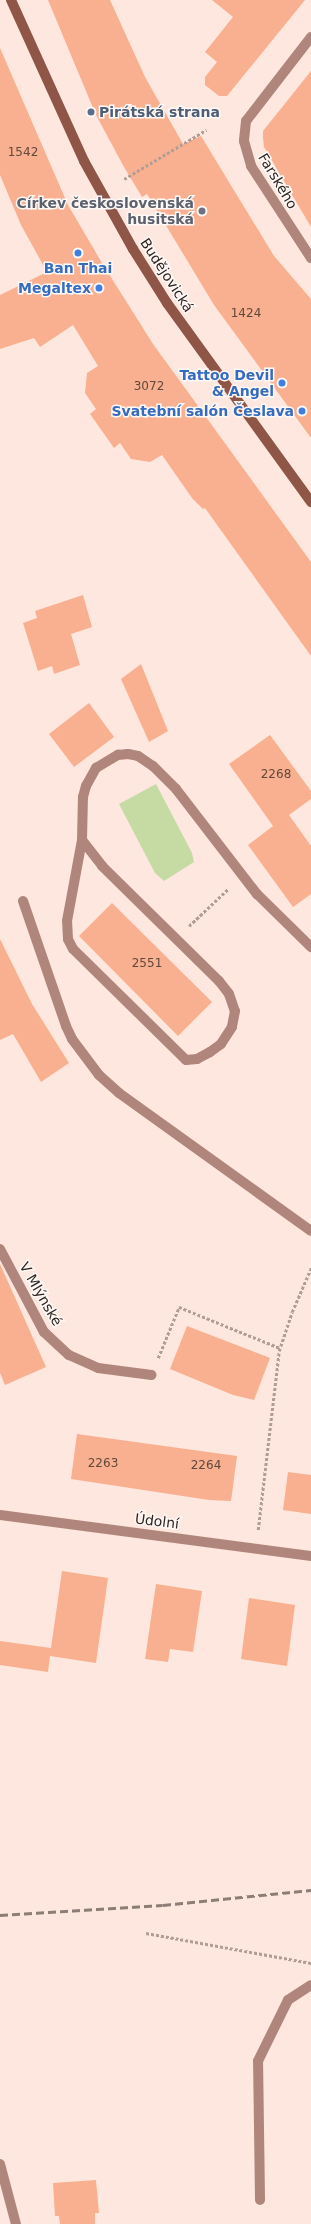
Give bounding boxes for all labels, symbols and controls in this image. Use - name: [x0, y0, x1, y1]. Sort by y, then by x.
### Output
- place label: Pirátská strana: [99, 104, 220, 120]
- marker: Pirátská strana: [86, 107, 96, 117]
- house number: 1542: [8, 146, 38, 160]
- street label: Farského: [255, 150, 301, 212]
- place label: Církev československá husitská: [16, 195, 194, 228]
- marker: Církev československá husitská: [197, 206, 207, 216]
- street label: Budějovická: [137, 235, 197, 315]
- marker: Ban Thai: [73, 248, 83, 258]
- place label: Ban Thai: [44, 260, 112, 276]
- place label: Megaltex: [18, 280, 91, 296]
- marker: Megaltex: [94, 283, 104, 293]
- house number: 1424: [231, 307, 261, 321]
- place label: Tattoo Devil & Angel: [179, 367, 274, 400]
- marker: Tattoo Devil & Angel: [277, 378, 287, 388]
- house number: 3072: [134, 380, 164, 394]
- place label: Svatební salón Česlava: [112, 403, 294, 419]
- marker: Svatební salón Česlava: [297, 406, 307, 416]
- house number: 2268: [261, 768, 291, 782]
- house number: 2551: [132, 957, 162, 971]
- street label: V Mlýnské: [16, 1259, 66, 1329]
- house number: 2263: [88, 1457, 118, 1471]
- house number: 2264: [191, 1459, 221, 1473]
- street label: Údolní: [134, 1510, 180, 1532]

